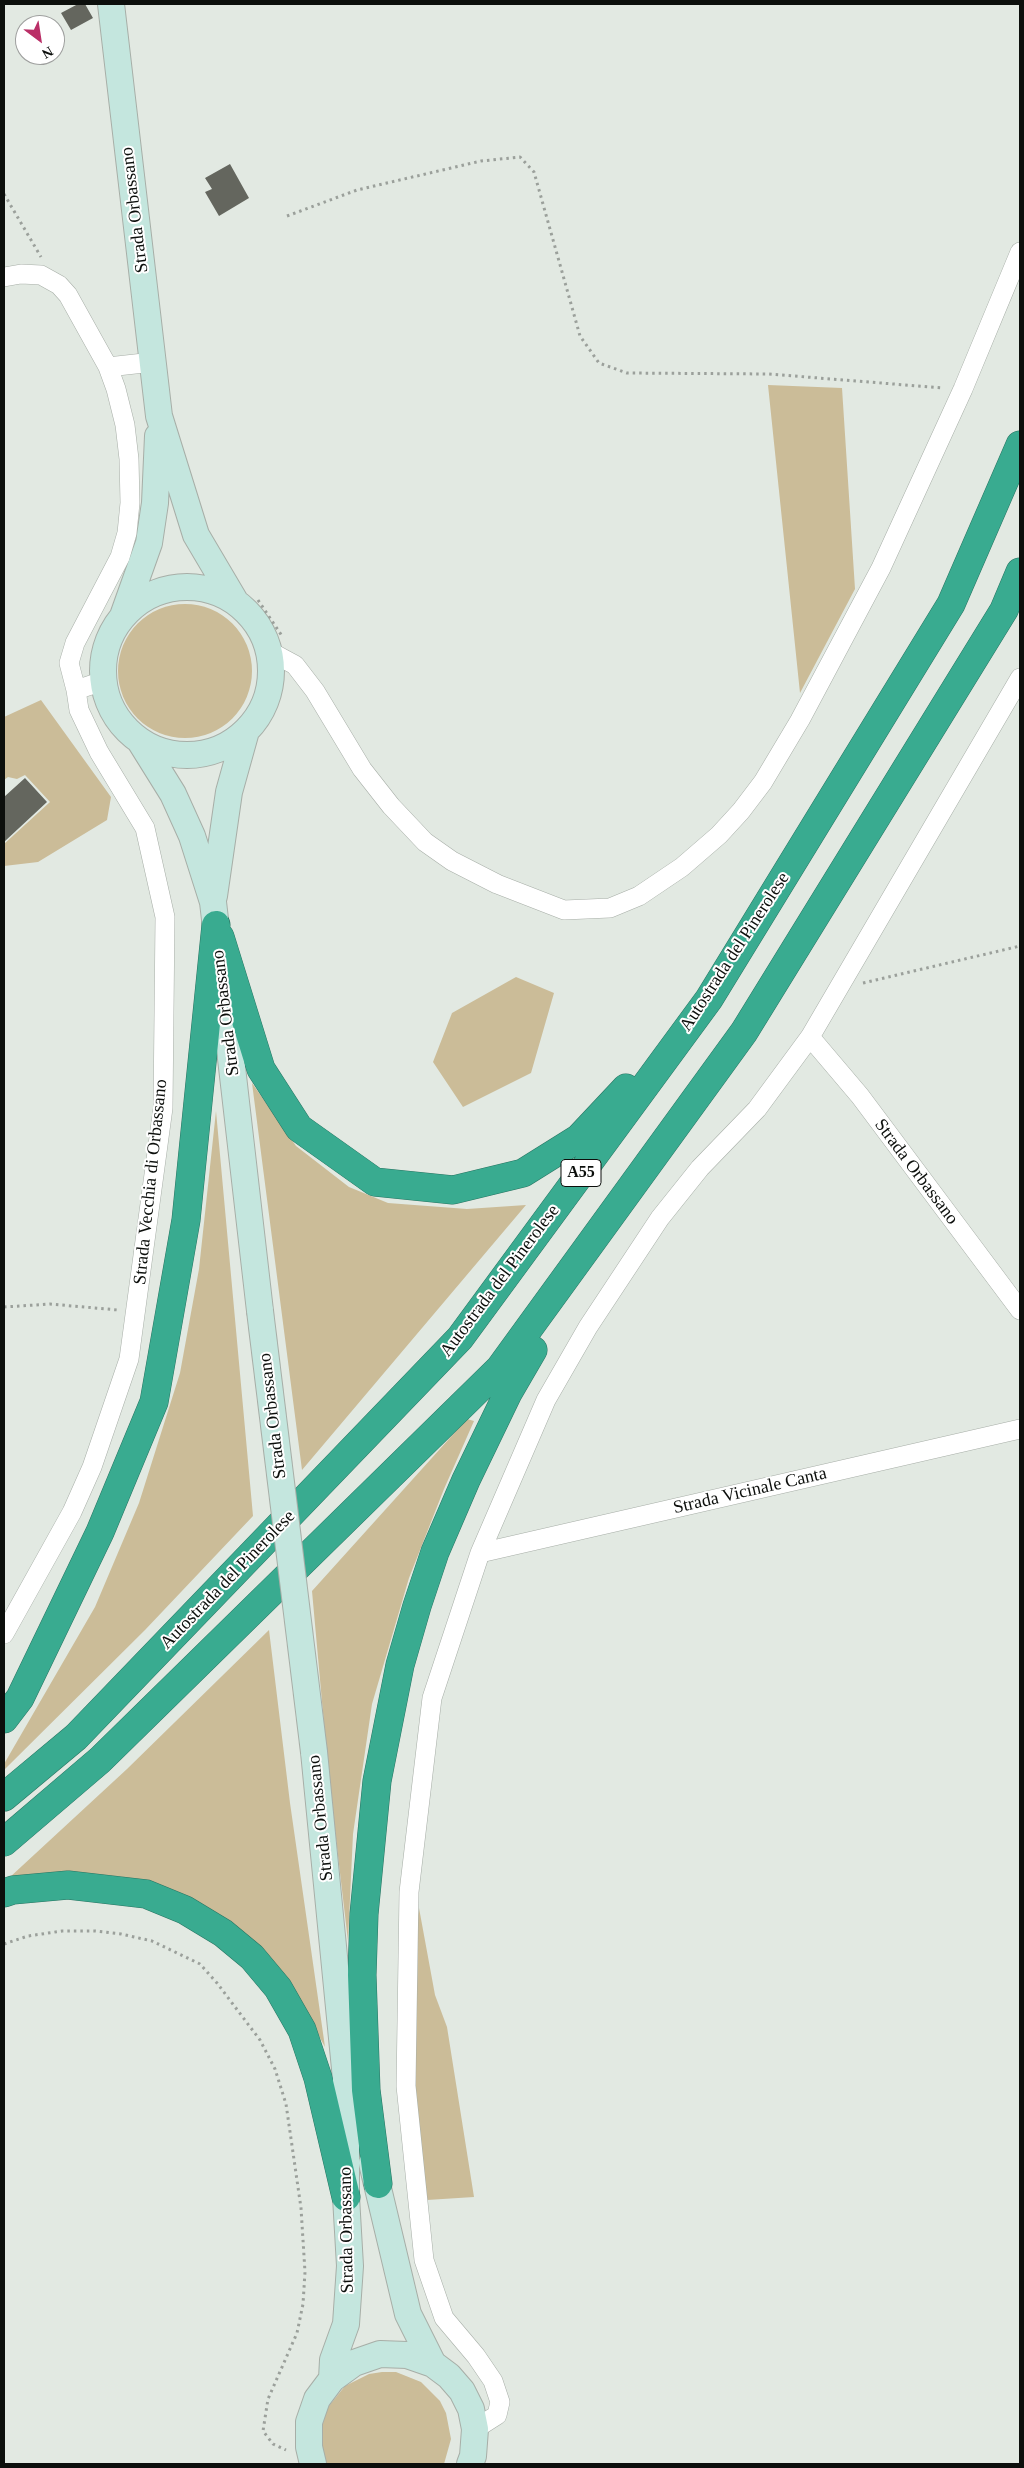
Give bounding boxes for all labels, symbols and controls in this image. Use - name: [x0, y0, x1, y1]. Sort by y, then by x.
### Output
- north arrow: [15, 15, 65, 65]
- text: N: [39, 43, 56, 61]
- street label: Strada Orbassano: [117, 146, 153, 274]
- street label: Autostrada del Pinerolese: [676, 869, 794, 1035]
- street label: Strada Orbassano: [208, 949, 244, 1077]
- street label: Strada Vecchia di Orbassano: [129, 1078, 173, 1286]
- street label: Strada Orbassano: [869, 1115, 963, 1229]
- road number: A55: [561, 1160, 601, 1186]
- street label: Autostrada del Pinerolese: [436, 1201, 564, 1361]
- street label: Strada Orbassano: [255, 1352, 291, 1480]
- street label: Strada Vicinale Canta: [671, 1463, 829, 1519]
- street label: Autostrada del Pinerolese: [156, 1506, 300, 1654]
- street label: Strada Orbassano: [304, 1754, 338, 1882]
- street label: Strada Orbassano: [335, 2167, 359, 2293]

